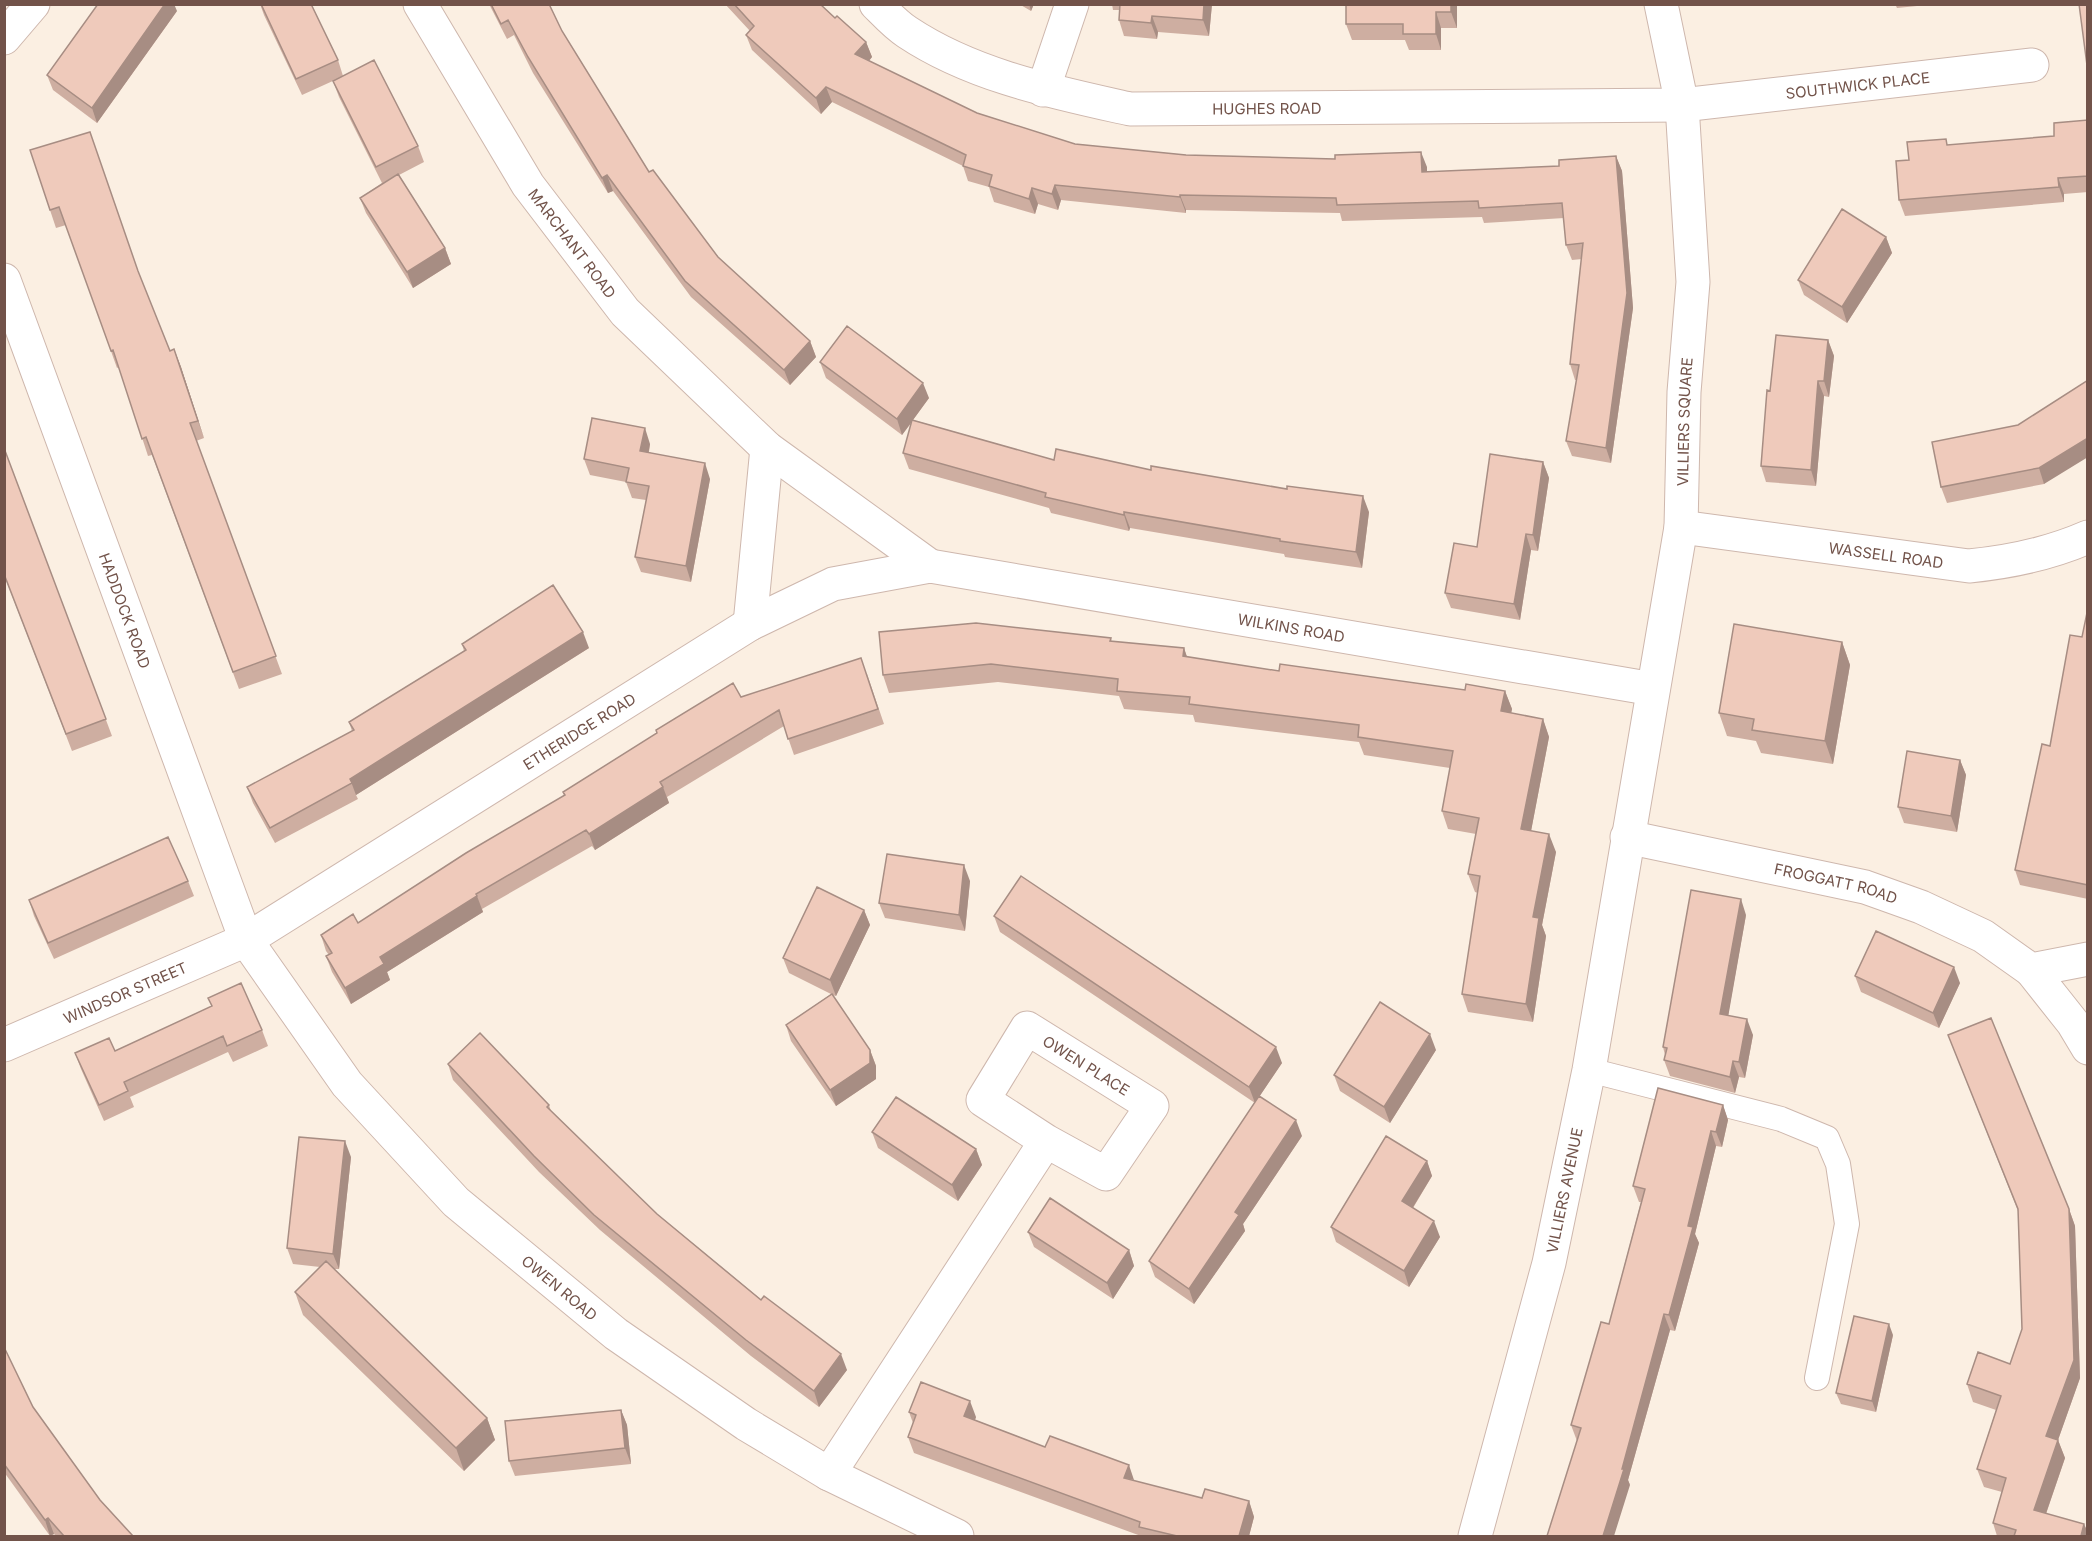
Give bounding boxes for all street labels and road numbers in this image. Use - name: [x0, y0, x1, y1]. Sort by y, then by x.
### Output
- street label: SOUTHWICK PLACE: [1784, 67, 1931, 103]
- street label: HUGHES ROAD: [1212, 98, 1322, 118]
- street label: MARCHANT ROAD: [525, 185, 620, 302]
- street label: VILLIERS SQUARE: [1672, 357, 1696, 486]
- street label: WASSELL ROAD: [1828, 538, 1945, 572]
- street label: HADDOCK ROAD: [95, 550, 155, 671]
- street label: WILKINS ROAD: [1236, 609, 1346, 646]
- street label: ETHERIDGE ROAD: [519, 689, 639, 774]
- street label: FROGGATT ROAD: [1773, 859, 1900, 907]
- street label: WINDSOR STREET: [60, 957, 190, 1028]
- street label: OWEN PLACE: [1039, 1031, 1133, 1099]
- street label: VILLIERS AVENUE: [1542, 1126, 1586, 1255]
- street label: OWEN ROAD: [518, 1251, 602, 1324]

